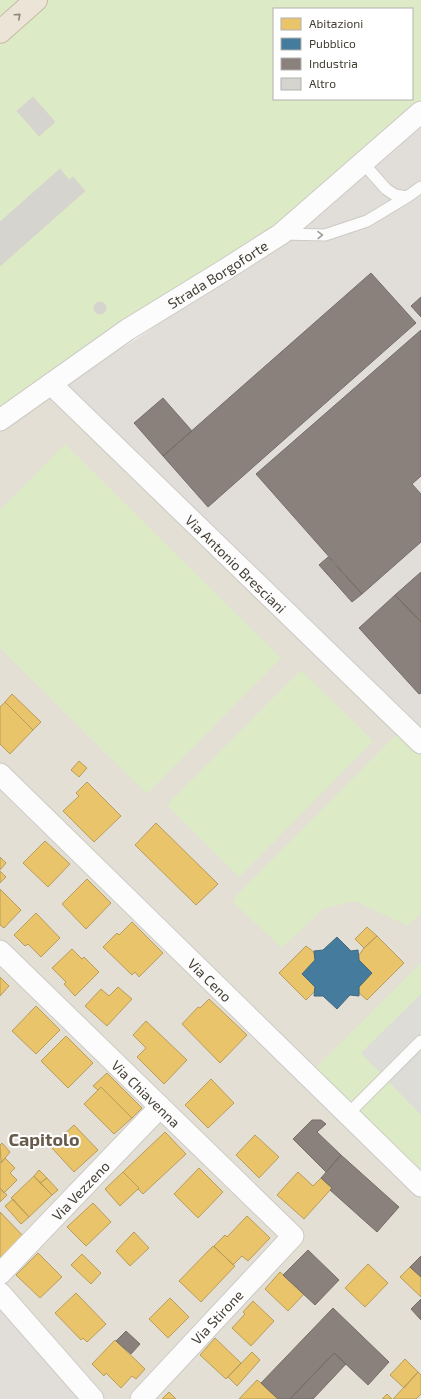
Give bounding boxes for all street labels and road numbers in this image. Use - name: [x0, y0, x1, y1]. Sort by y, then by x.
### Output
- street label: Strada Borgoforte: [164, 236, 271, 312]
- street label: Via Antonio Bresciani: [182, 511, 290, 616]
- street label: Via Ceno: [185, 955, 236, 1005]
- street label: Via Chiavenna: [108, 1056, 184, 1130]
- street label: Via Vezzeno: [48, 1157, 113, 1224]
- street label: Via Stirone: [187, 1286, 247, 1348]

